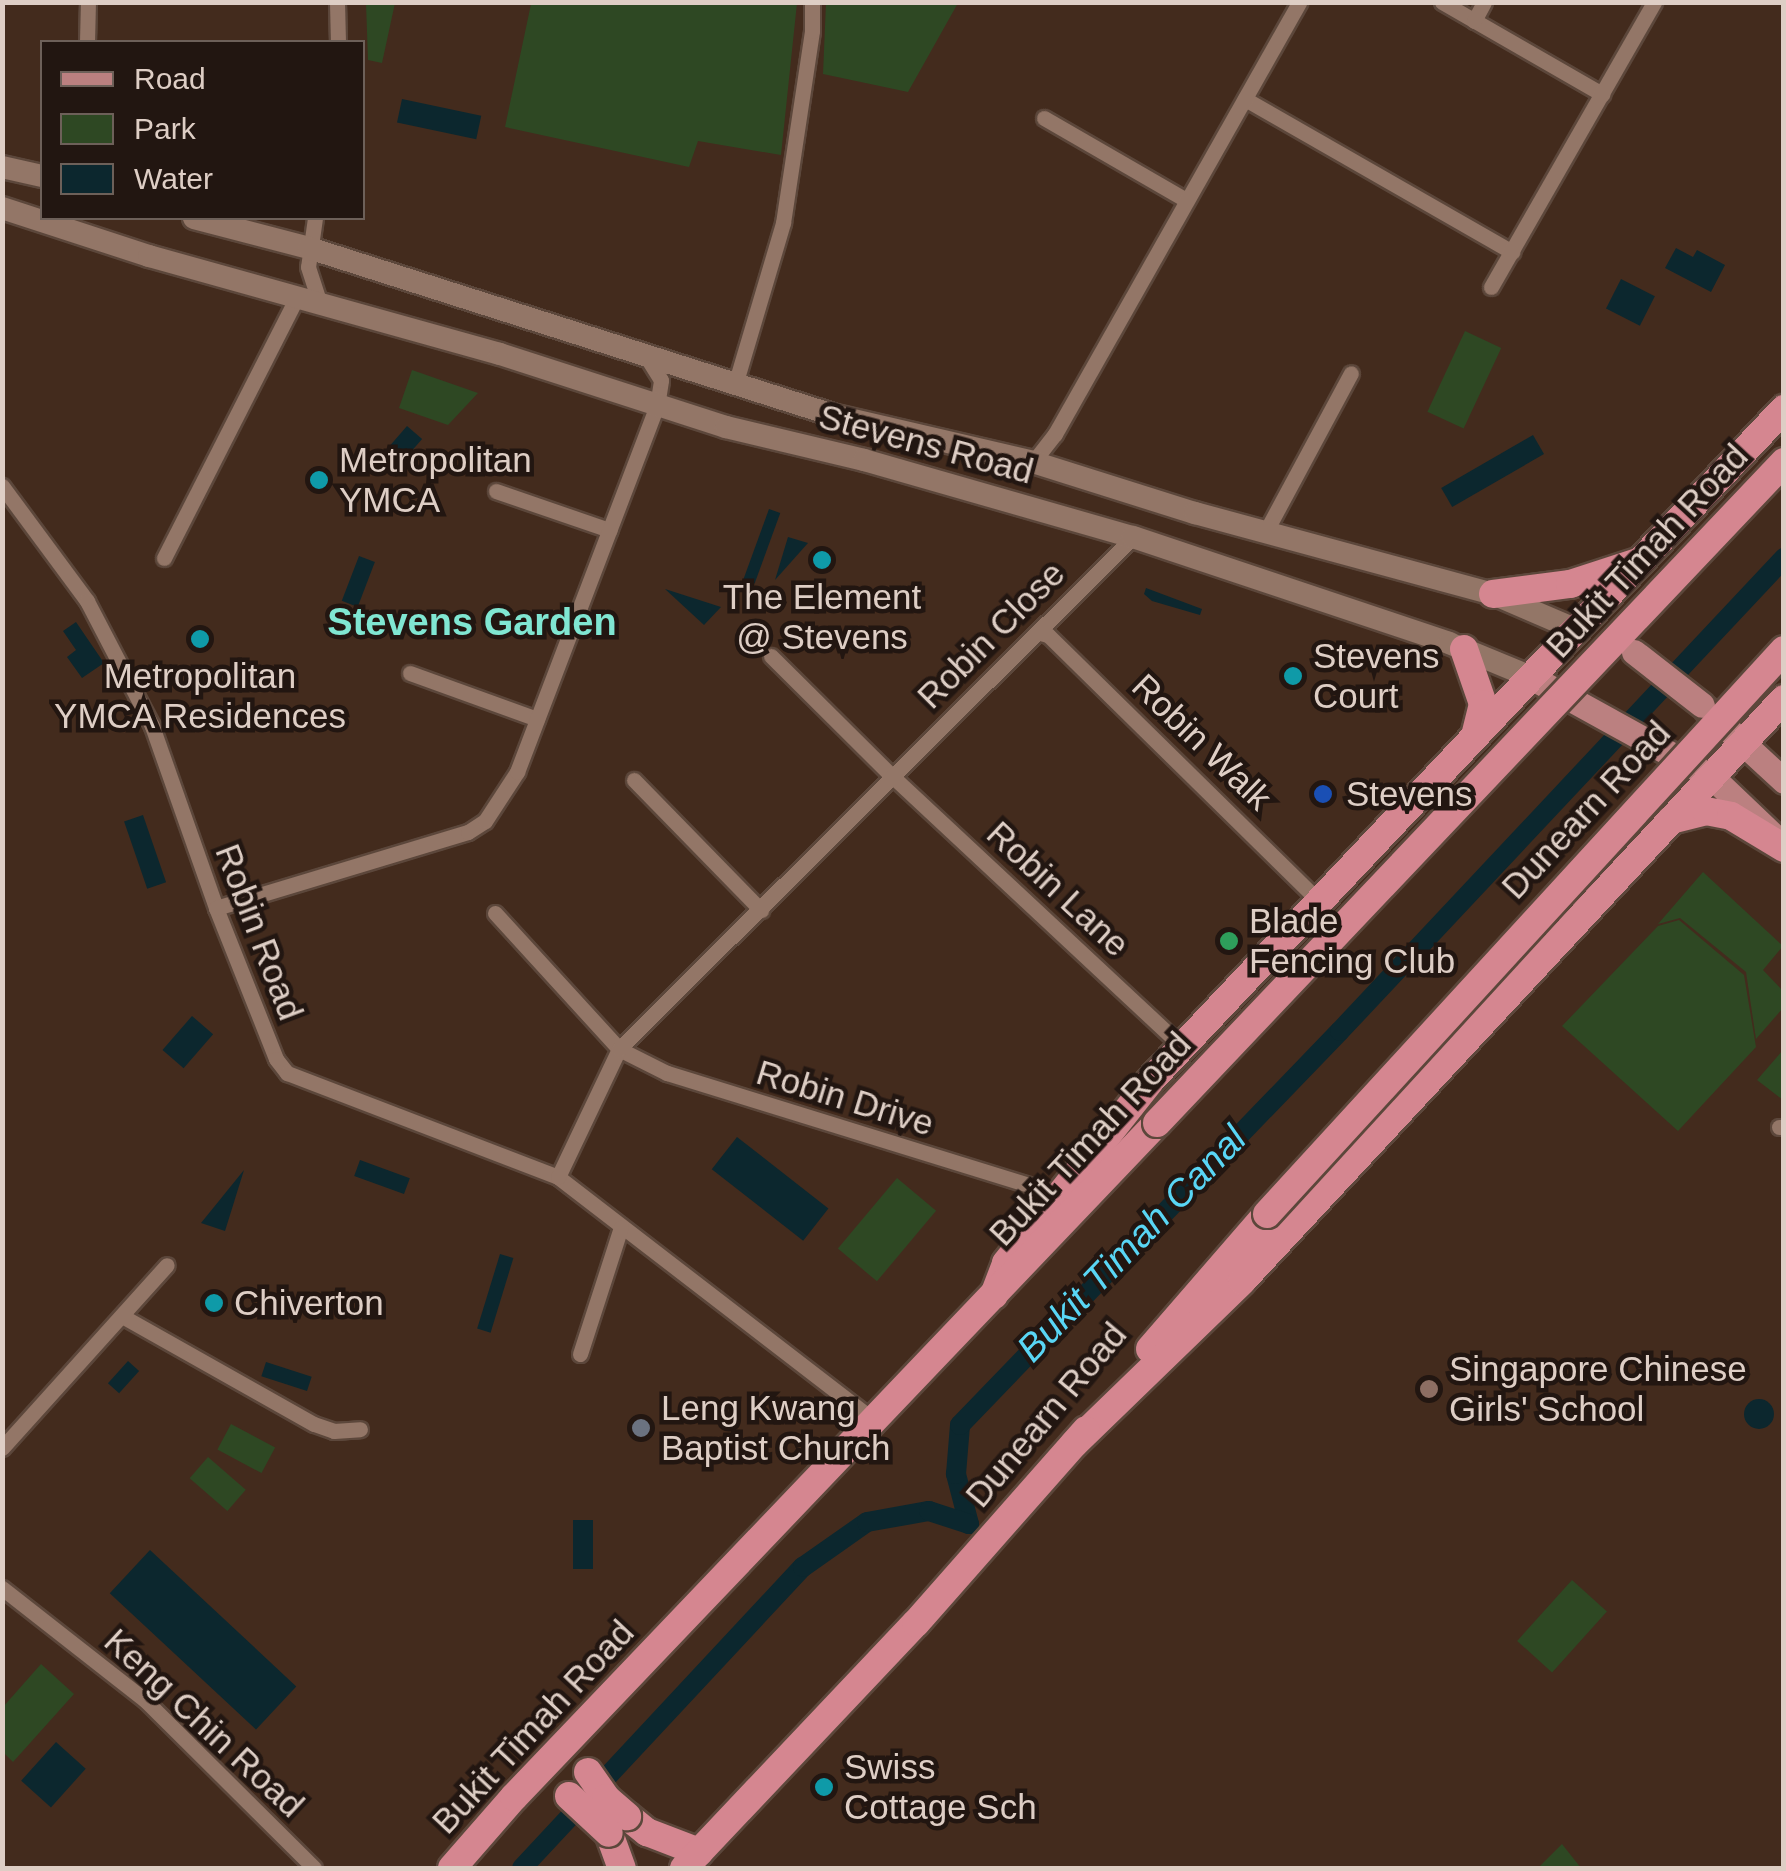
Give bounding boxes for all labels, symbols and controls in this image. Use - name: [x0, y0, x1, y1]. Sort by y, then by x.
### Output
- legend: [40, 40, 365, 220]
- text: Road: [134, 62, 206, 95]
- text: Park: [134, 112, 196, 145]
- text: Water: [134, 162, 213, 195]
- street label: Stevens Road: [814, 395, 1038, 493]
- street label: Bukit Timah Road: [1537, 435, 1757, 667]
- place label: Metropolitan YMCA: [339, 439, 532, 521]
- marker: Metropolitan YMCA: [308, 469, 330, 491]
- marker: The Element @ Stevens: [811, 549, 833, 571]
- street label: Robin Close: [909, 553, 1073, 717]
- place label: The Element @ Stevens: [723, 576, 921, 658]
- district label: Stevens Garden: [327, 600, 617, 646]
- marker: Metropolitan YMCA Residences: [189, 628, 211, 650]
- place label: Stevens Court: [1313, 635, 1439, 717]
- place label: Metropolitan YMCA Residences: [53, 655, 347, 737]
- street label: Robin Walk: [1124, 665, 1280, 819]
- marker: Stevens Court: [1282, 665, 1304, 687]
- street label: Dunearn Road: [1493, 712, 1679, 908]
- place label: Stevens: [1346, 773, 1472, 815]
- marker: Stevens: [1310, 781, 1336, 807]
- street label: Robin Lane: [978, 813, 1138, 965]
- street label: Robin Road: [206, 838, 312, 1026]
- place label: Blade Fencing Club: [1249, 900, 1455, 982]
- marker: Blade Fencing Club: [1218, 930, 1240, 952]
- street label: Bukit Timah Road: [980, 1023, 1200, 1255]
- street label: Robin Drive: [751, 1051, 939, 1145]
- water label: Bukit Timah Canal: [1008, 1117, 1256, 1371]
- place label: Chiverton: [234, 1282, 384, 1324]
- marker: Chiverton: [203, 1292, 225, 1314]
- street label: Dunearn Road: [957, 1314, 1135, 1516]
- place label: Singapore Chinese Girls' School: [1449, 1348, 1747, 1430]
- marker: Singapore Chinese Girls' School: [1418, 1378, 1440, 1400]
- place label: Leng Kwang Baptist Church: [661, 1387, 891, 1469]
- marker: Leng Kwang Baptist Church: [630, 1417, 652, 1439]
- street label: Bukit Timah Road: [423, 1611, 643, 1843]
- street label: Keng Chin Road: [96, 1620, 312, 1826]
- place label: Swiss Cottage Sch: [844, 1746, 1037, 1828]
- marker: Swiss Cottage Sch: [813, 1776, 835, 1798]

